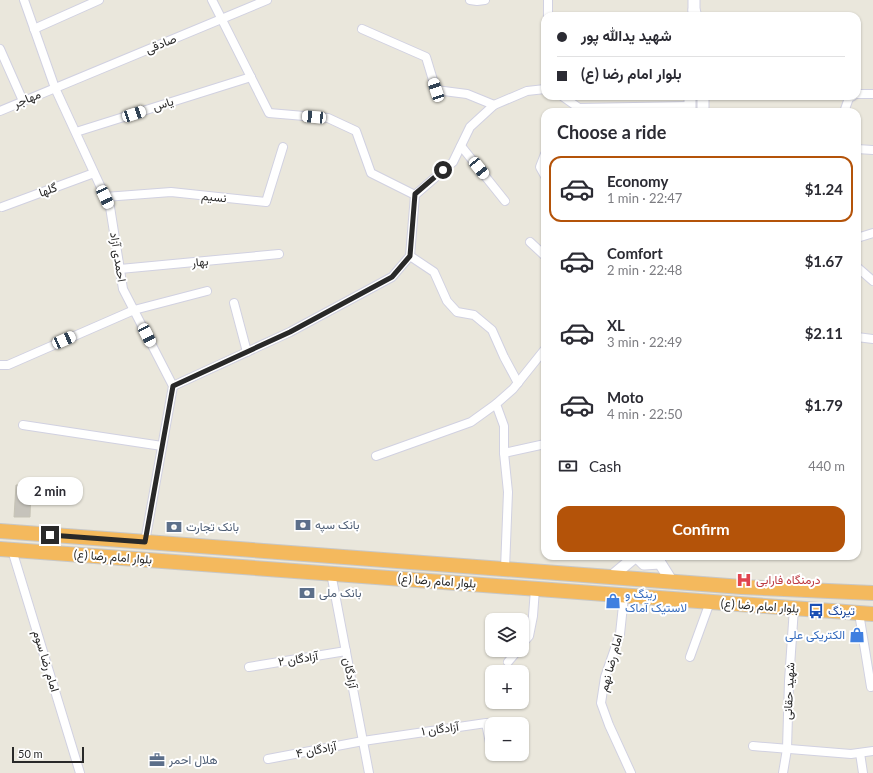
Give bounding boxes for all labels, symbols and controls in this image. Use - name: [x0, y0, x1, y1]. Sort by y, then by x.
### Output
- text: شهید یدالله پور: [581, 26, 672, 44]
- street label: صادقی: [143, 31, 179, 57]
- text: بلوار امام رضا (ع): [581, 64, 682, 82]
- car: [427, 77, 445, 103]
- street label: مهاجر: [10, 86, 43, 112]
- street label: یاس: [151, 93, 176, 115]
- car: [121, 105, 147, 123]
- car: [302, 110, 326, 124]
- text: Choose a ride: [557, 121, 666, 143]
- car: [467, 155, 491, 181]
- route start: [434, 161, 452, 179]
- icon: car: [559, 171, 595, 207]
- text: Economy: [607, 172, 668, 190]
- street label: گلها: [37, 179, 59, 201]
- text: $1.24: [805, 180, 843, 198]
- car: [94, 184, 116, 210]
- street label: نسیم: [200, 188, 228, 206]
- text: 1 min · 22:47: [607, 190, 682, 206]
- street label: احمدی آزاد: [106, 231, 130, 283]
- icon: car: [559, 243, 595, 279]
- text: Comfort: [607, 244, 663, 262]
- text: $1.67: [805, 252, 843, 270]
- street label: بهار: [190, 253, 209, 271]
- text: 2 min · 22:48: [607, 262, 682, 278]
- icon: car: [559, 315, 595, 351]
- text: XL: [607, 316, 625, 334]
- car: [136, 322, 158, 348]
- text: $2.11: [805, 324, 843, 342]
- car: [51, 330, 77, 350]
- text: 3 min · 22:49: [607, 334, 682, 350]
- icon: car: [559, 387, 595, 423]
- text: Moto: [607, 388, 644, 406]
- text: $1.79: [805, 396, 843, 414]
- text: 4 min · 22:50: [607, 406, 682, 422]
- icon: cash: [557, 455, 579, 477]
- text: Cash: [589, 457, 621, 475]
- text: 440 m: [808, 458, 845, 474]
- callout: 2 min: [17, 477, 83, 505]
- text: 2 min: [34, 483, 66, 499]
- button: Confirm: [557, 506, 845, 552]
- bank icon: بانک سپه: [294, 516, 312, 534]
- place label: بانک سپه: [315, 517, 360, 533]
- bank icon: بانک تجارت: [165, 518, 183, 536]
- place label: بانک تجارت: [186, 519, 239, 535]
- route end: [41, 526, 59, 544]
- street label: بلوار امام رضا (ع): [73, 546, 153, 569]
- street label: بلوار امام رضا (ع): [397, 570, 477, 593]
- hospital icon: درمنگاه فارابی: [735, 571, 753, 589]
- place label: درمنگاه فارابی: [756, 572, 821, 588]
- bank icon: بانک ملی: [298, 584, 316, 602]
- place label: بانک ملی: [319, 585, 361, 601]
- place label: رینگ و لاستیک آماک: [625, 586, 687, 615]
- shop icon: رینگ و لاستیک آماک: [604, 592, 622, 610]
- street label: بلوار امام رضا (ع): [720, 595, 800, 618]
- bus stop icon: تیرنگ: [807, 602, 825, 620]
- place label: تیرنگ: [828, 603, 855, 619]
- map controls: [485, 613, 529, 761]
- button: layers: [485, 613, 529, 657]
- shop icon: الکتریکی علی: [848, 626, 866, 644]
- place label: الکتریکی علی: [785, 627, 845, 643]
- street label: امام رضا سوم: [29, 628, 63, 694]
- street label: امام رضا نهم: [596, 632, 626, 694]
- street label: آزادگان ۲: [277, 648, 320, 670]
- street label: آزادگان: [339, 656, 361, 691]
- street label: شهید حقانی: [780, 662, 798, 720]
- button: +: [485, 665, 529, 709]
- button: −: [485, 717, 529, 761]
- street label: آزادگان ۱: [420, 718, 461, 740]
- street label: آزادگان ۴: [294, 738, 339, 762]
- scale bar: [12, 745, 84, 764]
- text: 50 m: [18, 747, 43, 760]
- office icon: هلال احمر: [148, 751, 166, 769]
- place label: هلال احمر: [168, 752, 218, 768]

